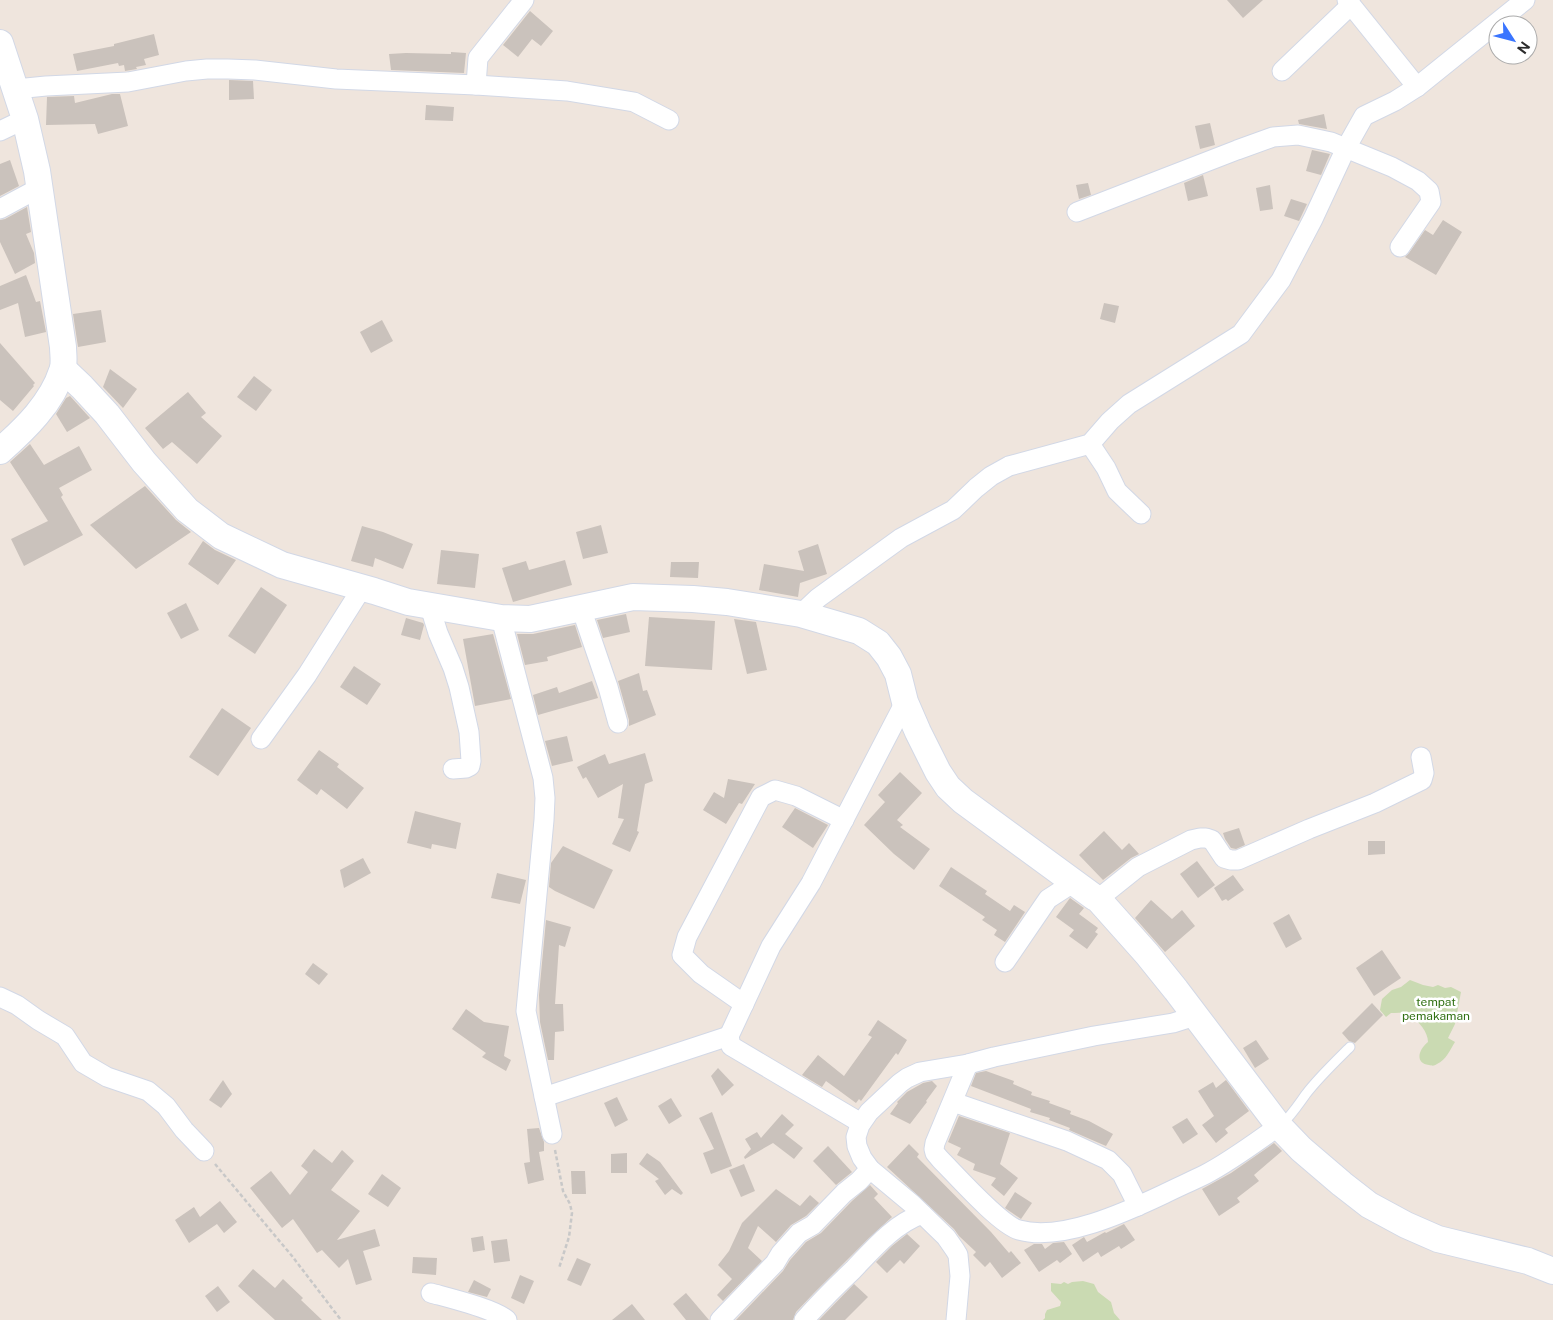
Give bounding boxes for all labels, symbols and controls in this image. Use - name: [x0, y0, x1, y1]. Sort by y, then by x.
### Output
- north arrow: [1488, 15, 1538, 65]
- text: N: [1514, 39, 1533, 57]
- park label: tempat pemakaman: [1402, 995, 1470, 1023]

